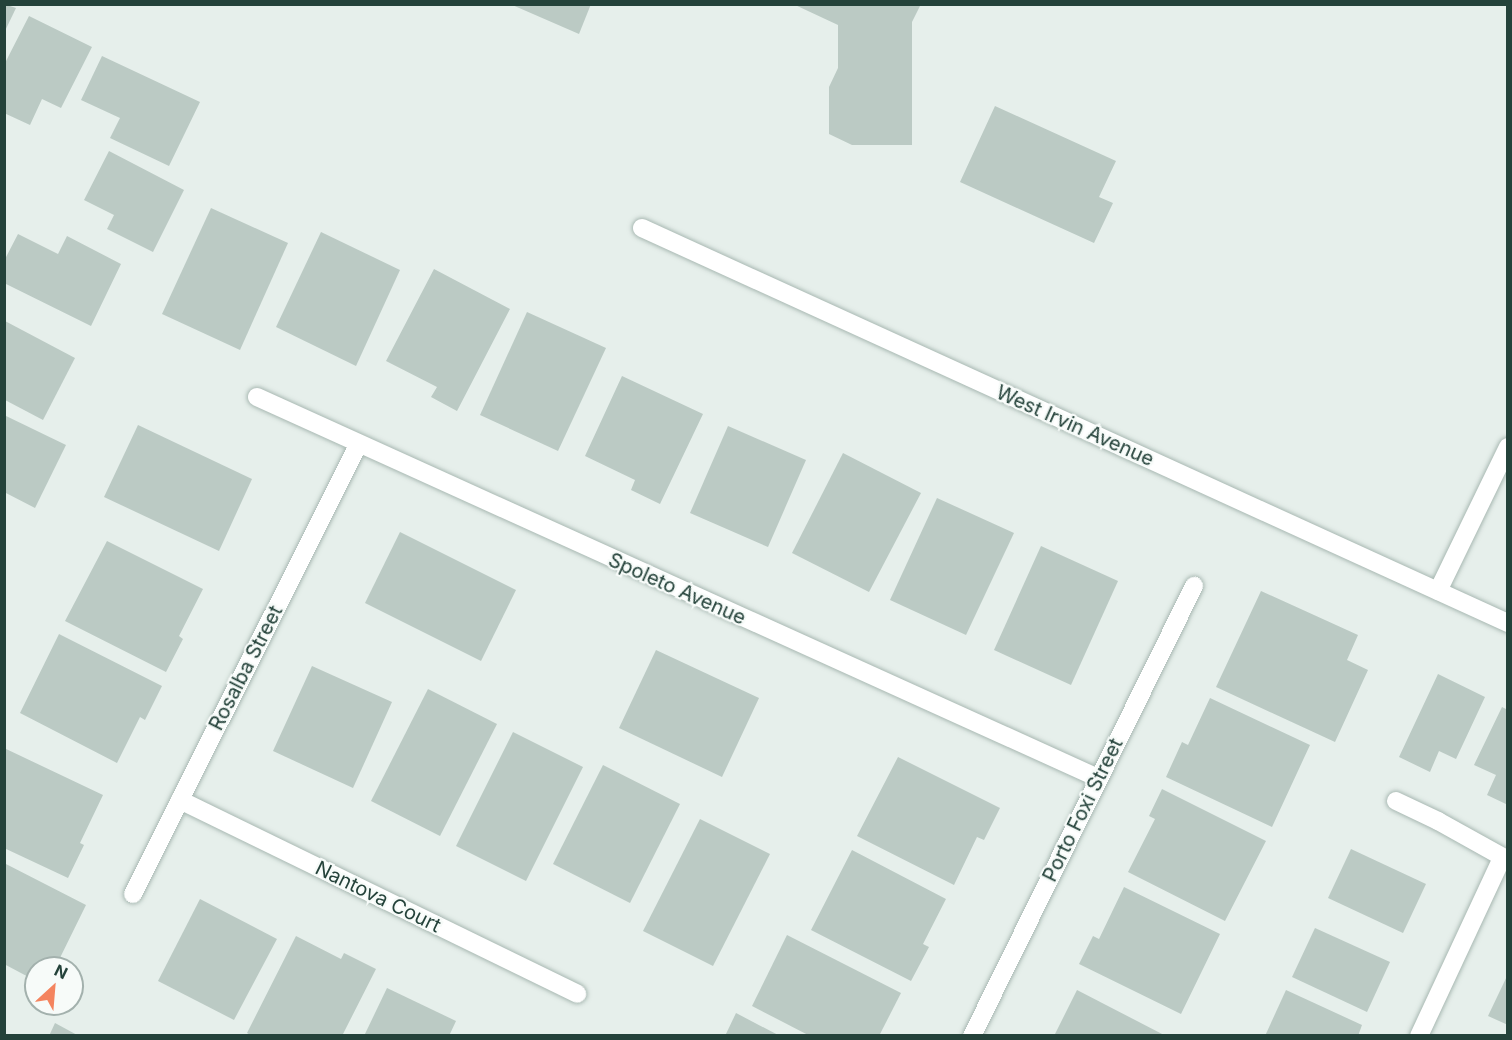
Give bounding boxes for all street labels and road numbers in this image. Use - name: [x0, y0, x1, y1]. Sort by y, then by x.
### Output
- street label: West Irvin Avenue: [992, 380, 1158, 472]
- street label: Spoleto Avenue: [605, 548, 749, 630]
- street label: Rosalba Street: [204, 602, 288, 734]
- street label: Porto Foxi Street: [1038, 734, 1128, 886]
- street label: Nantova Court: [311, 856, 445, 938]

